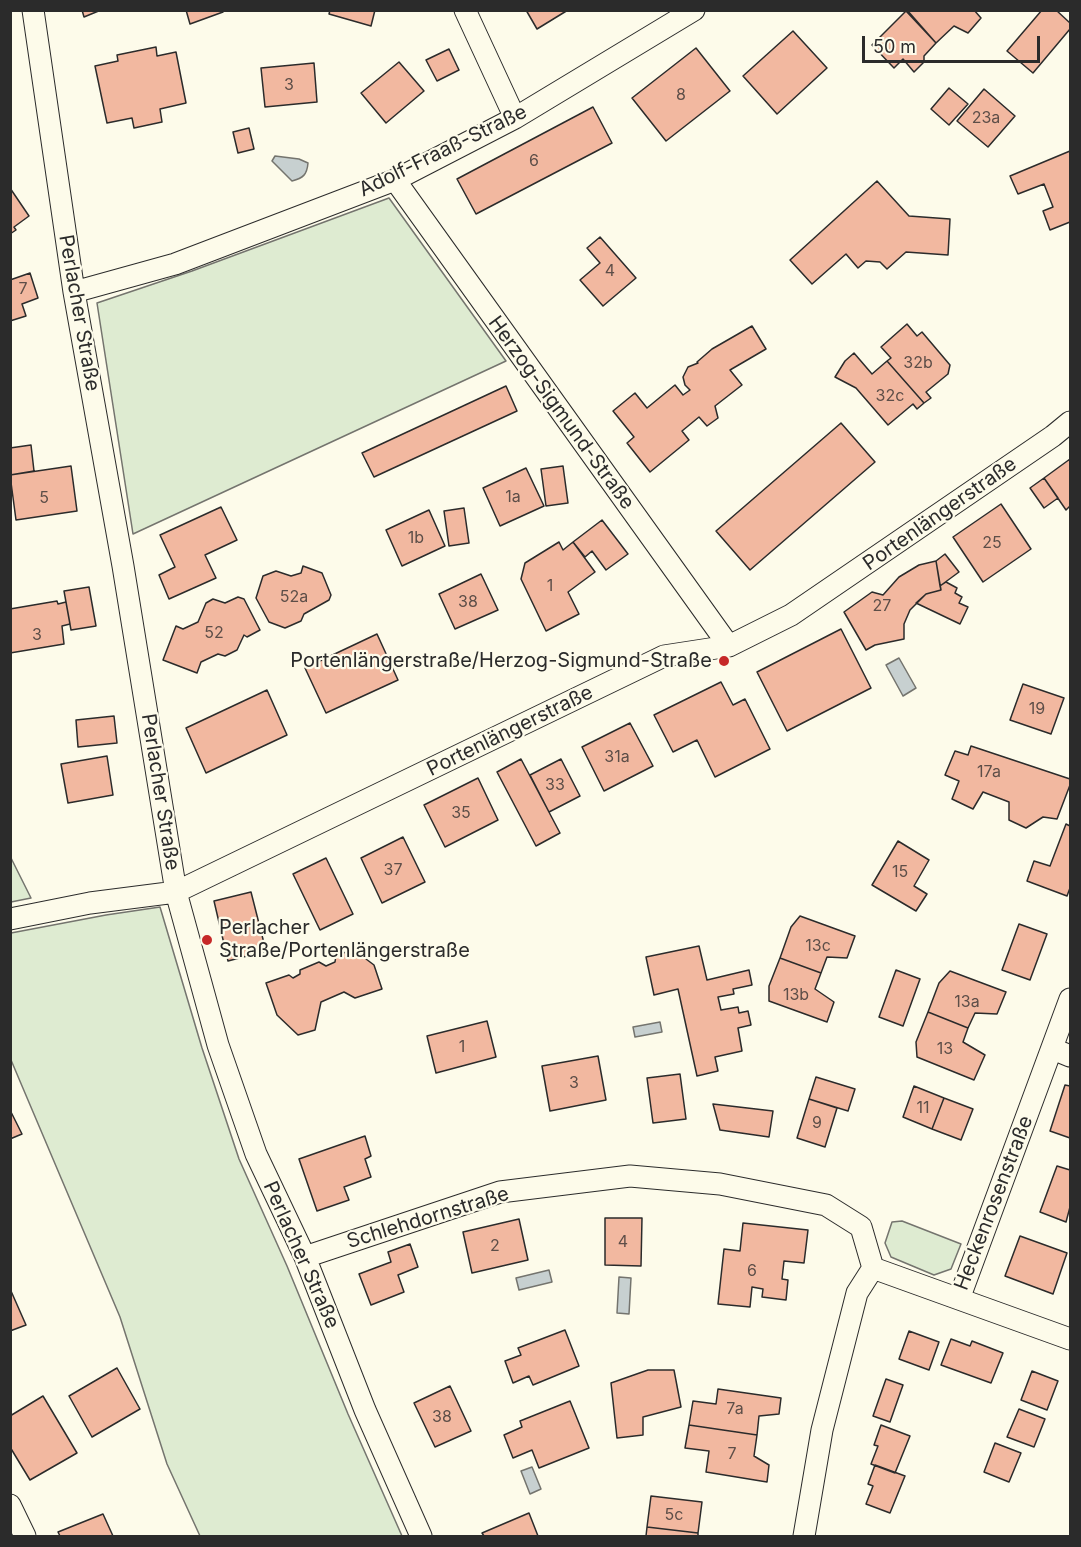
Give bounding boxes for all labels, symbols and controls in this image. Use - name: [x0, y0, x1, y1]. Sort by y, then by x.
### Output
- scale bar: [865, 24, 1044, 62]
- text: 50 m: [873, 36, 916, 57]
- house number: 3: [284, 75, 294, 95]
- house number: 8: [676, 85, 686, 105]
- street label: Adolf-Fraaß-Straße: [355, 100, 531, 202]
- house number: 23a: [972, 108, 1000, 128]
- house number: 6: [529, 151, 539, 171]
- street label: Perlacher Straße: [53, 233, 105, 393]
- house number: 4: [605, 261, 615, 281]
- house number: 7: [18, 279, 28, 299]
- street label: Herzog-Sigmund-Straße: [483, 312, 639, 514]
- house number: 32b: [903, 353, 933, 373]
- house number: 32c: [876, 386, 904, 406]
- street label: Portenlängerstraße: [859, 452, 1021, 576]
- house number: 1a: [505, 487, 521, 507]
- house number: 5: [39, 488, 49, 508]
- house number: 1b: [408, 528, 424, 548]
- house number: 25: [982, 533, 1002, 553]
- house number: 1: [547, 576, 553, 596]
- house number: 52a: [280, 587, 308, 607]
- house number: 38: [458, 592, 478, 612]
- house number: 27: [873, 596, 891, 616]
- house number: 52: [204, 623, 224, 643]
- house number: 3: [32, 625, 42, 645]
- place label: Portenlängerstraße/Herzog-Sigmund-Straße: [290, 649, 712, 673]
- marker: Portenlängerstraße/Herzog-Sigmund-Straße: [717, 654, 731, 668]
- street label: Portenlängerstraße: [423, 680, 597, 782]
- house number: 19: [1029, 699, 1045, 719]
- street label: Perlacher Straße: [136, 712, 184, 872]
- house number: 31a: [604, 747, 630, 767]
- house number: 17a: [977, 762, 1001, 782]
- house number: 33: [545, 775, 565, 795]
- house number: 35: [451, 803, 471, 823]
- house number: 37: [384, 860, 402, 880]
- house number: 15: [892, 862, 908, 882]
- place label: Perlacher Straße/Portenlängerstraße: [219, 916, 470, 963]
- marker: Perlacher Straße/Portenlängerstraße: [200, 933, 214, 947]
- house number: 13c: [805, 936, 831, 956]
- house number: 13b: [783, 985, 809, 1005]
- house number: 13a: [954, 992, 980, 1012]
- house number: 1: [459, 1037, 465, 1057]
- house number: 13: [937, 1039, 953, 1059]
- house number: 3: [569, 1073, 579, 1093]
- house number: 11: [916, 1098, 930, 1118]
- street label: Heckenrosenstraße: [950, 1112, 1038, 1294]
- house number: 9: [812, 1113, 822, 1133]
- street label: Perlacher Straße: [258, 1178, 344, 1332]
- street label: Schlehdornstraße: [344, 1182, 512, 1254]
- house number: 4: [618, 1232, 628, 1252]
- house number: 2: [490, 1236, 500, 1256]
- house number: 6: [747, 1261, 757, 1281]
- house number: 7a: [726, 1399, 744, 1419]
- house number: 38: [432, 1407, 452, 1427]
- house number: 7: [727, 1444, 737, 1464]
- house number: 5c: [665, 1505, 683, 1525]

